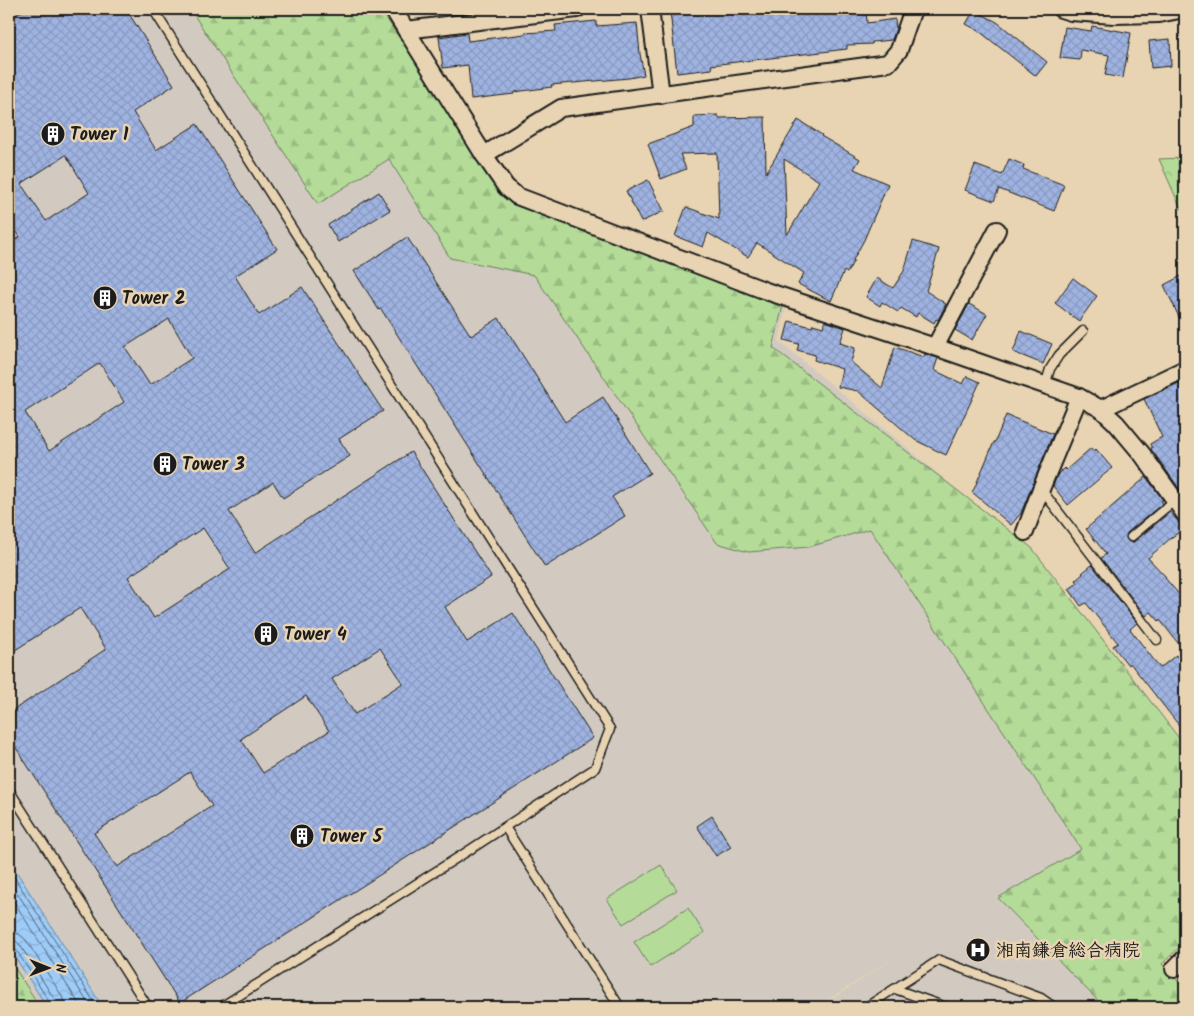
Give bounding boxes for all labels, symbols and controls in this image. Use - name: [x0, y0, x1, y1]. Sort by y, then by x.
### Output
- building icon: Tower 1: [40, 121, 66, 147]
- place label: Tower 1: [70, 121, 129, 150]
- building icon: Tower 2: [92, 285, 118, 311]
- place label: Tower 2: [122, 285, 186, 314]
- building icon: Tower 3: [152, 451, 178, 477]
- place label: Tower 3: [182, 451, 245, 480]
- building icon: Tower 4: [253, 621, 279, 647]
- place label: Tower 4: [284, 621, 347, 650]
- building icon: Tower 5: [289, 823, 315, 849]
- place label: Tower 5: [320, 823, 384, 852]
- hospital icon: 湘南鎌倉総合病院: [965, 937, 991, 963]
- place label: 湘南鎌倉総合病院: [996, 937, 1140, 966]
- north arrow: [22, 944, 72, 994]
- text: N: [49, 964, 71, 973]

